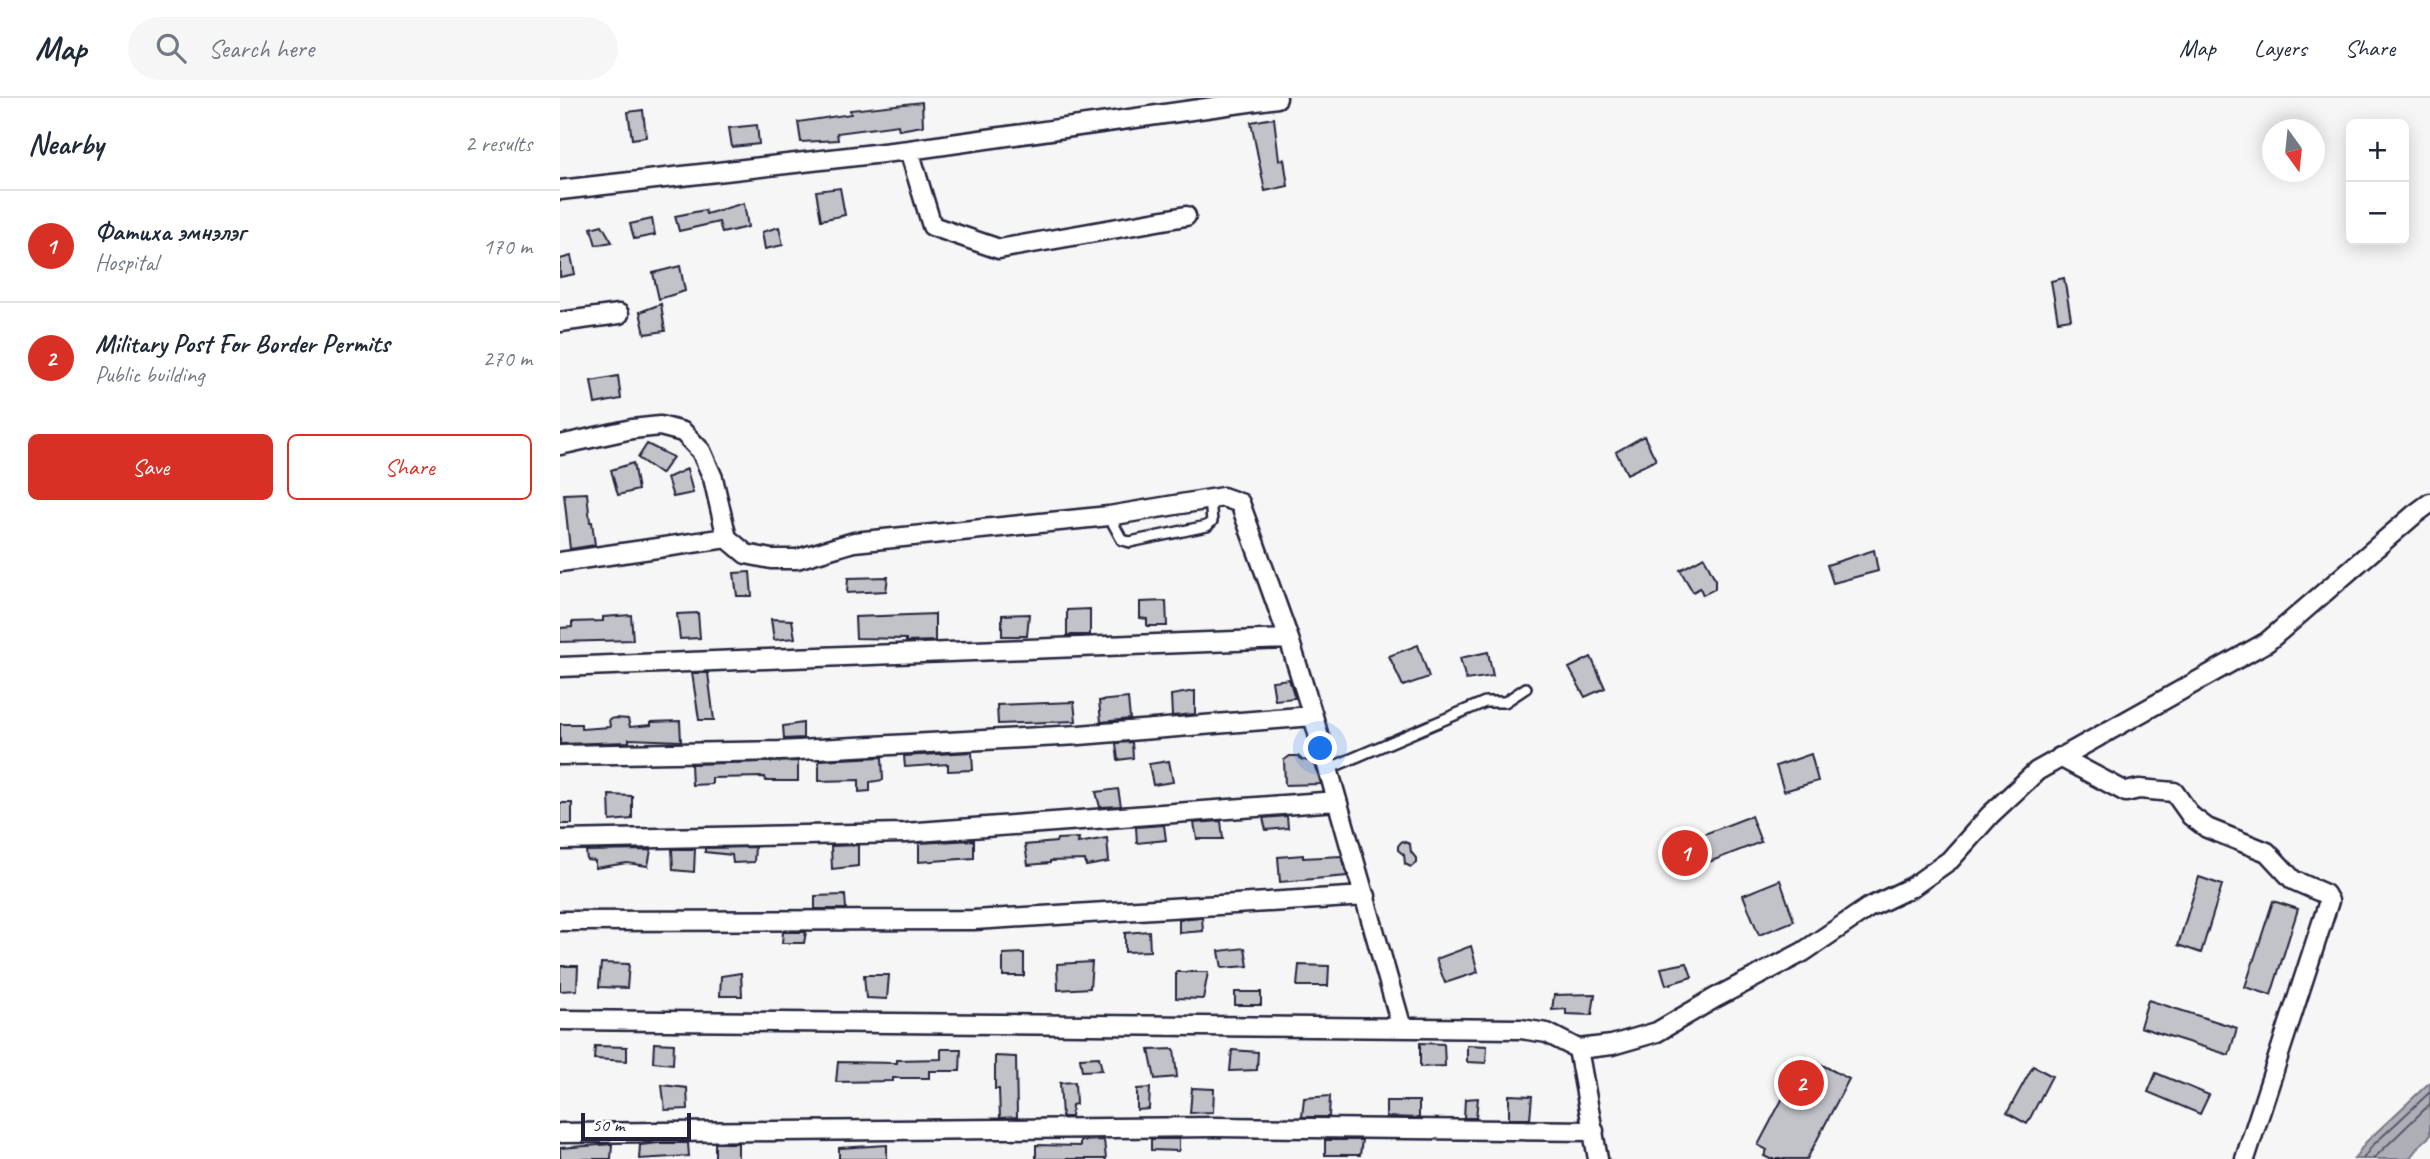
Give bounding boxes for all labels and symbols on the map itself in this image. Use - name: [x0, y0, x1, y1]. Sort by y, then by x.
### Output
- north arrow: [2262, 119, 2325, 182]
- your location: [1303, 731, 1337, 765]
- pin: 1: [1662, 827, 1708, 879]
- pin: 2: [1778, 1057, 1824, 1109]
- scale bar: [581, 1110, 691, 1142]

